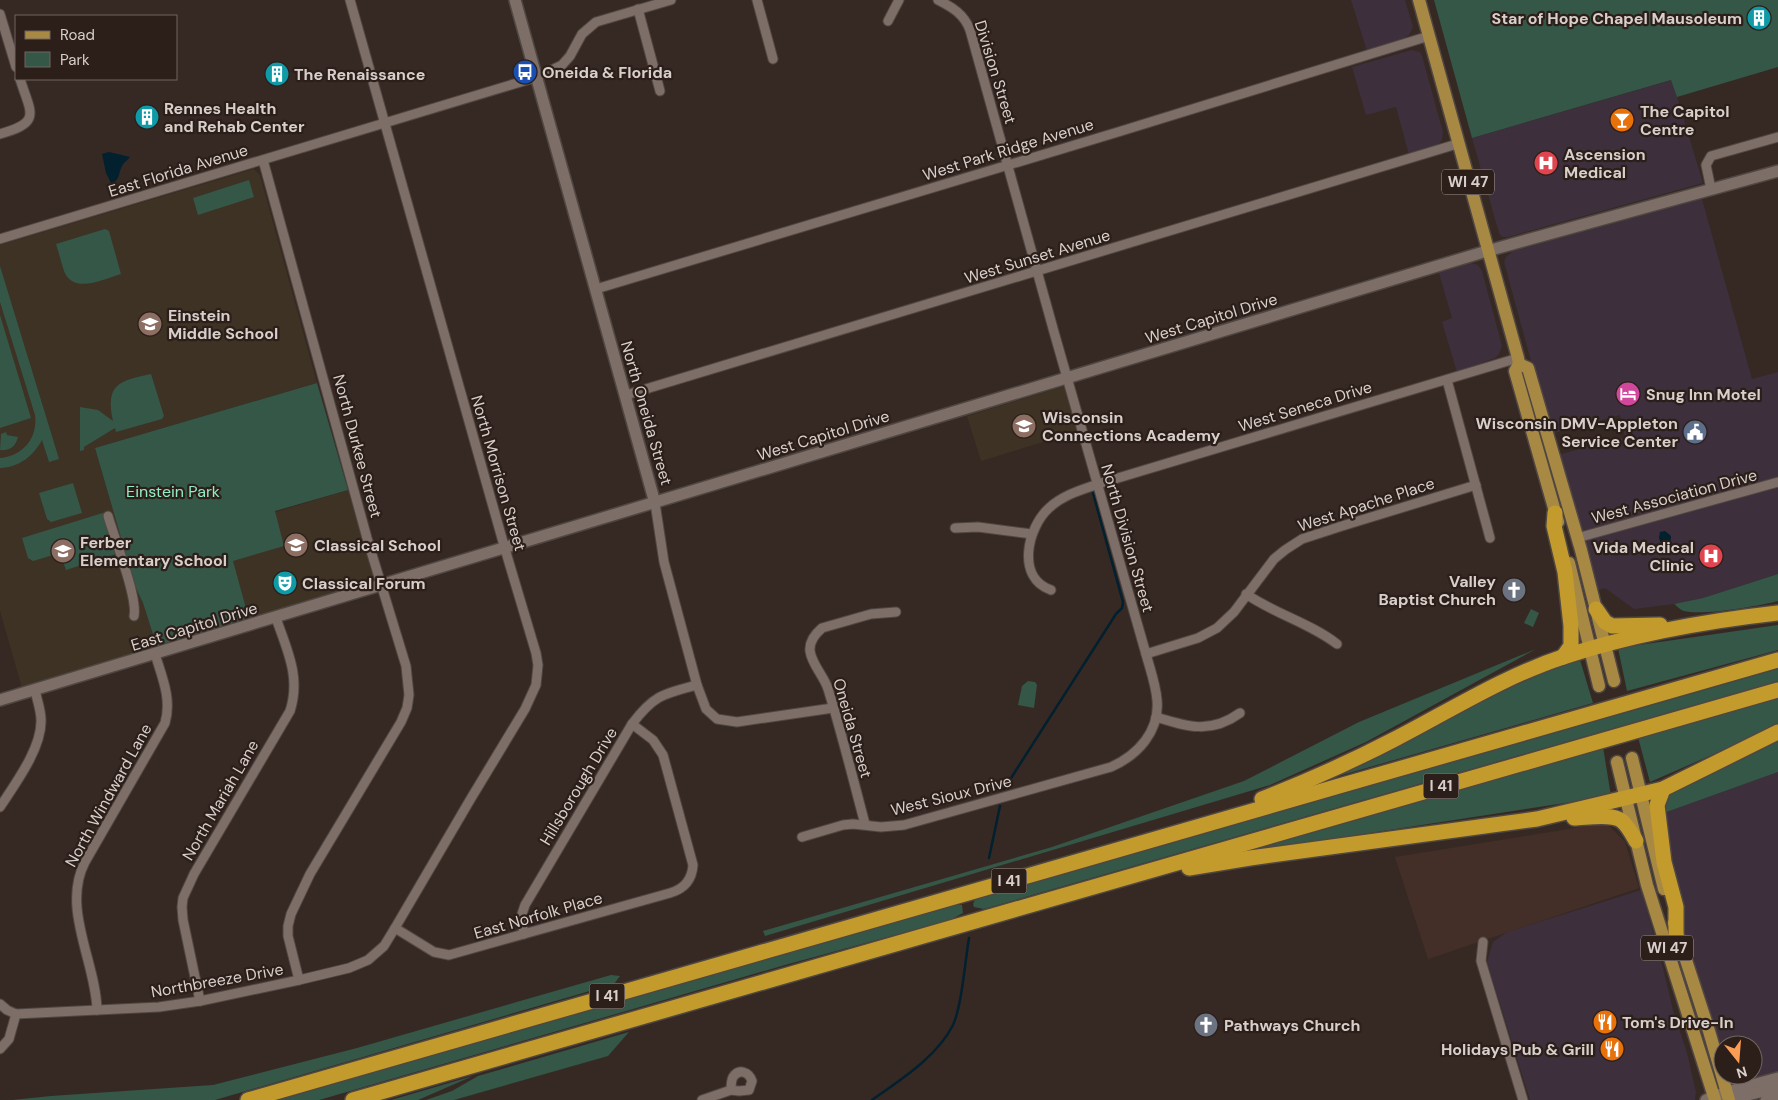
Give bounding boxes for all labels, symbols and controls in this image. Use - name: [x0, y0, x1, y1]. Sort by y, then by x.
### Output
- building icon: Star of Hope Chapel Mausoleum: [1746, 5, 1772, 31]
- place label: Star of Hope Chapel Mausoleum: [1492, 8, 1742, 29]
- legend: [15, 15, 178, 80]
- street label: Division Street: [970, 18, 1021, 127]
- text: Road: [60, 25, 95, 45]
- text: Park: [60, 50, 90, 70]
- bus stop icon: Oneida & Florida: [512, 59, 538, 85]
- building icon: The Renaissance: [264, 61, 290, 87]
- place label: Oneida & Florida: [542, 62, 672, 83]
- place label: The Renaissance: [294, 64, 425, 85]
- place label: Rennes Health and Rehab Center: [164, 98, 305, 137]
- place label: The Capitol Centre: [1640, 101, 1730, 140]
- building icon: Rennes Health and Rehab Center: [134, 104, 160, 130]
- bar icon: The Capitol Centre: [1609, 107, 1635, 133]
- street label: West Park Ridge Avenue: [920, 113, 1096, 185]
- street label: East Florida Avenue: [106, 139, 250, 202]
- place label: Ascension Medical: [1564, 144, 1646, 183]
- hospital icon: Ascension Medical: [1533, 150, 1559, 176]
- road number: WI 47: [1442, 170, 1494, 194]
- street label: West Sunset Avenue: [962, 224, 1113, 289]
- street label: West Capitol Drive: [1142, 288, 1280, 349]
- place label: Einstein Middle School: [168, 305, 278, 344]
- school or university icon: Einstein Middle School: [137, 311, 163, 337]
- street label: North Oneida Street: [616, 339, 677, 488]
- street label: North Durkee Street: [328, 372, 387, 520]
- street label: West Seneca Drive: [1236, 376, 1374, 437]
- hotel icon: Snug Inn Motel: [1615, 381, 1641, 407]
- place label: Snug Inn Motel: [1646, 384, 1761, 405]
- street label: North Morrison Street: [466, 393, 531, 553]
- street label: West Capitol Drive: [754, 405, 892, 466]
- place label: Wisconsin Connections Academy: [1042, 407, 1221, 446]
- school or university icon: Wisconsin Connections Academy: [1011, 413, 1037, 439]
- place label: Wisconsin DMV-Appleton Service Center: [1476, 413, 1678, 452]
- public building icon: Wisconsin DMV-Appleton Service Center: [1682, 419, 1708, 445]
- street label: North Division Street: [1096, 461, 1159, 615]
- street label: West Association Drive: [1589, 464, 1759, 529]
- street label: West Apache Place: [1295, 472, 1437, 537]
- park label: Einstein Park: [126, 481, 220, 502]
- place label: Ferber Elementary School: [80, 532, 227, 571]
- school or university icon: Classical School: [283, 532, 309, 558]
- place label: Classical School: [314, 535, 441, 556]
- place label: Vida Medical Clinic: [1593, 537, 1694, 576]
- school or university icon: Ferber Elementary School: [50, 538, 76, 564]
- hospital icon: Vida Medical Clinic: [1698, 543, 1724, 569]
- theatre icon: Classical Forum: [272, 570, 298, 596]
- place label: Valley Baptist Church: [1378, 571, 1496, 610]
- place label: Classical Forum: [302, 573, 426, 594]
- church icon: Valley Baptist Church: [1501, 577, 1527, 603]
- street label: East Capitol Drive: [128, 597, 260, 656]
- street label: Oneida Street: [828, 676, 877, 780]
- street label: North Windward Lane: [60, 720, 157, 871]
- street label: Hillsborough Drive: [535, 723, 622, 849]
- street label: North Mariah Lane: [177, 736, 263, 864]
- street label: West Sioux Drive: [889, 770, 1014, 821]
- road number: I 41: [1424, 774, 1458, 798]
- road number: I 41: [992, 868, 1026, 894]
- street label: East Norfolk Place: [471, 887, 605, 944]
- road number: WI 47: [1641, 936, 1693, 960]
- street label: Northbreeze Drive: [149, 958, 285, 1002]
- road number: I 41: [590, 984, 624, 1008]
- restaurant icon: Tom's Drive-In: [1592, 1009, 1618, 1035]
- church icon: Pathways Church: [1193, 1012, 1219, 1038]
- place label: Tom's Drive-In: [1622, 1012, 1734, 1033]
- place label: Pathways Church: [1224, 1015, 1360, 1036]
- north arrow: [1713, 1035, 1763, 1085]
- restaurant icon: Holidays Pub & Grill: [1599, 1036, 1625, 1062]
- place label: Holidays Pub & Grill: [1441, 1039, 1594, 1060]
- text: N: [1734, 1062, 1749, 1083]

